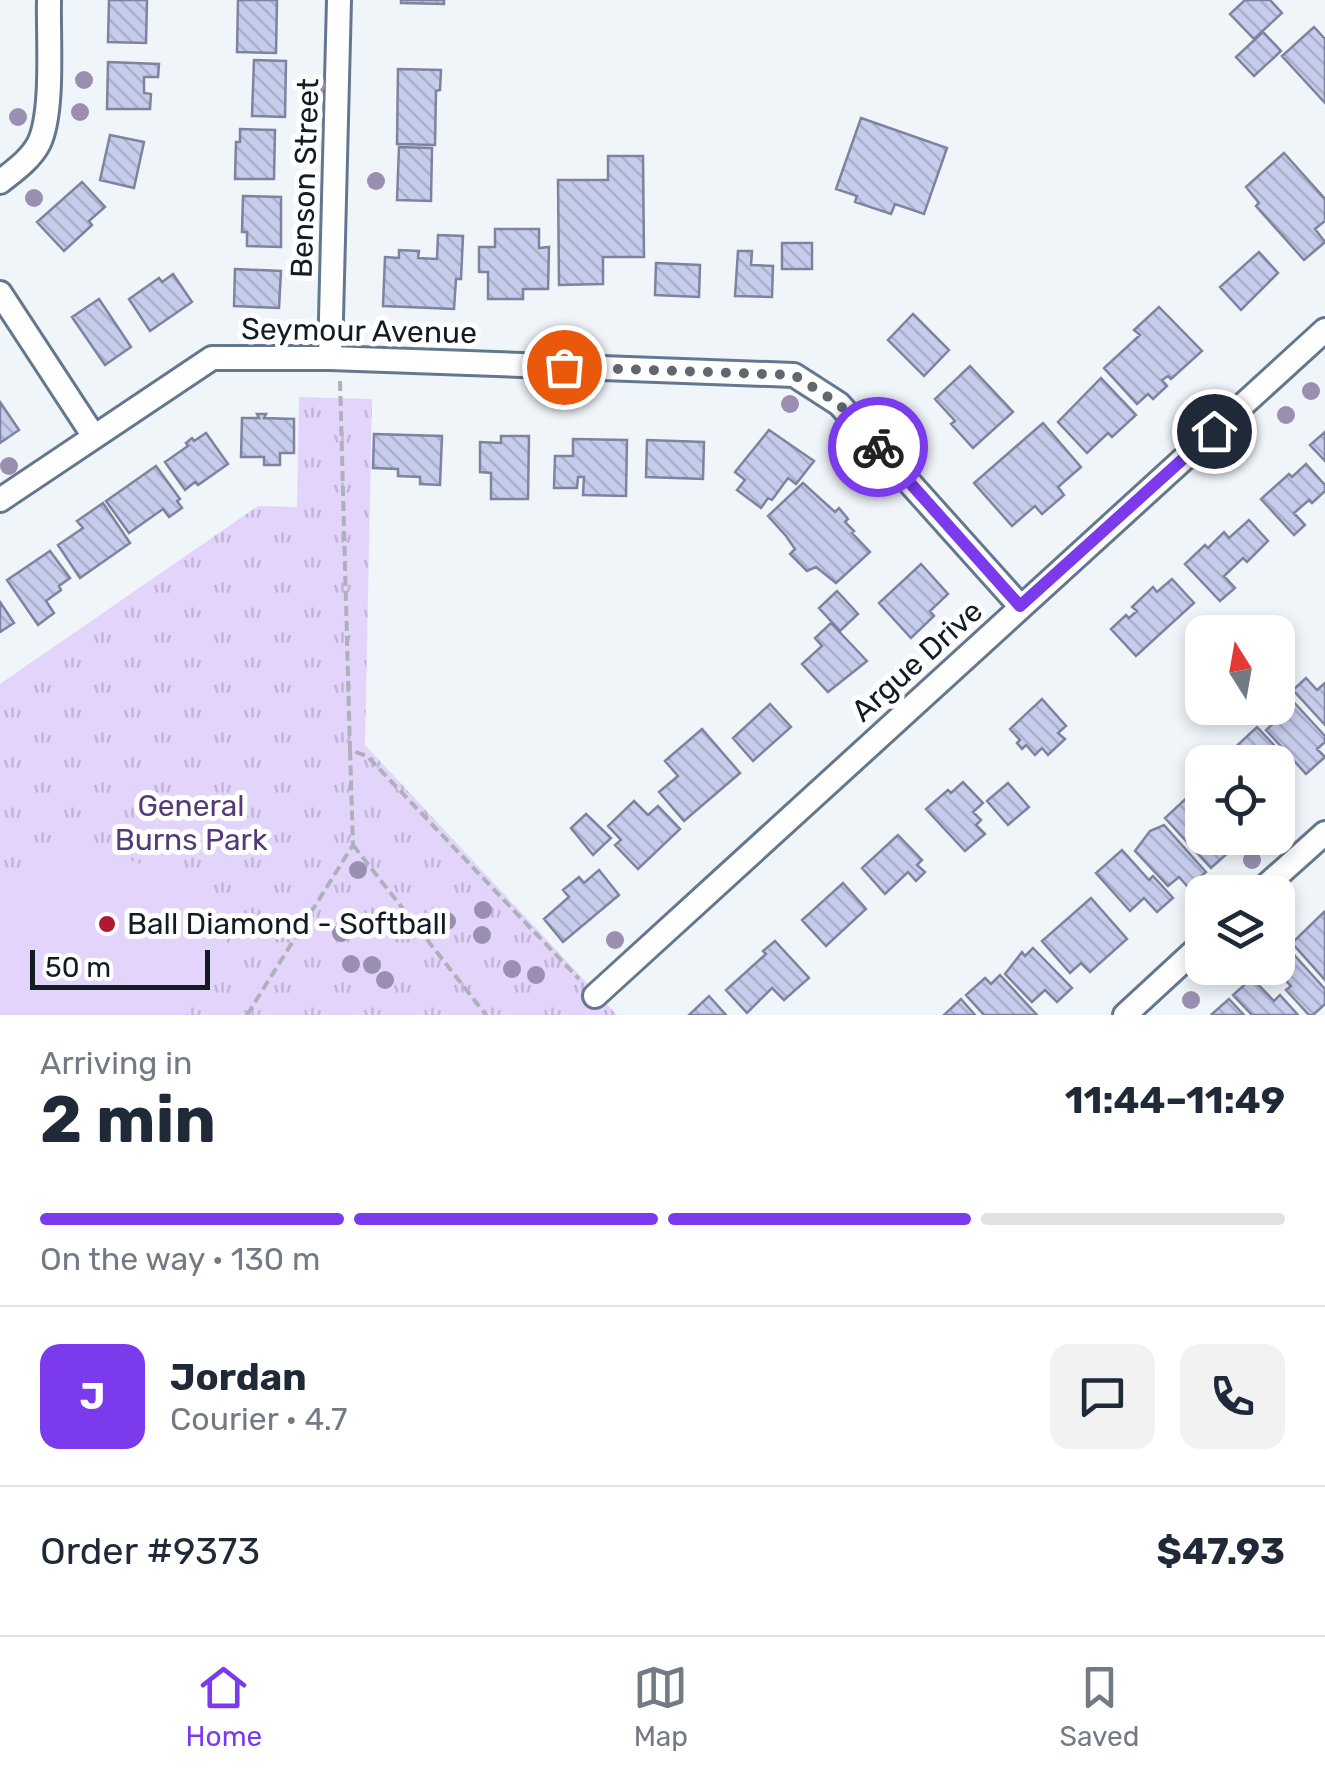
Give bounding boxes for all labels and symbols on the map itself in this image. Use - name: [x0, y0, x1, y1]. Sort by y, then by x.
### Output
- street label: Benson Street: [284, 77, 326, 278]
- street label: Seymour Avenue: [241, 311, 477, 351]
- pin: [522, 325, 607, 410]
- pin: [1172, 389, 1257, 474]
- courier: [828, 397, 928, 497]
- street label: Argue Drive: [844, 593, 990, 729]
- north arrow: [1185, 615, 1295, 725]
- park label: General Burns Park: [115, 788, 268, 858]
- place label: Ball Diamond - Softball: [127, 906, 447, 942]
- marker: Ball Diamond - Softball: [96, 913, 118, 935]
- scale bar: [30, 945, 210, 990]

